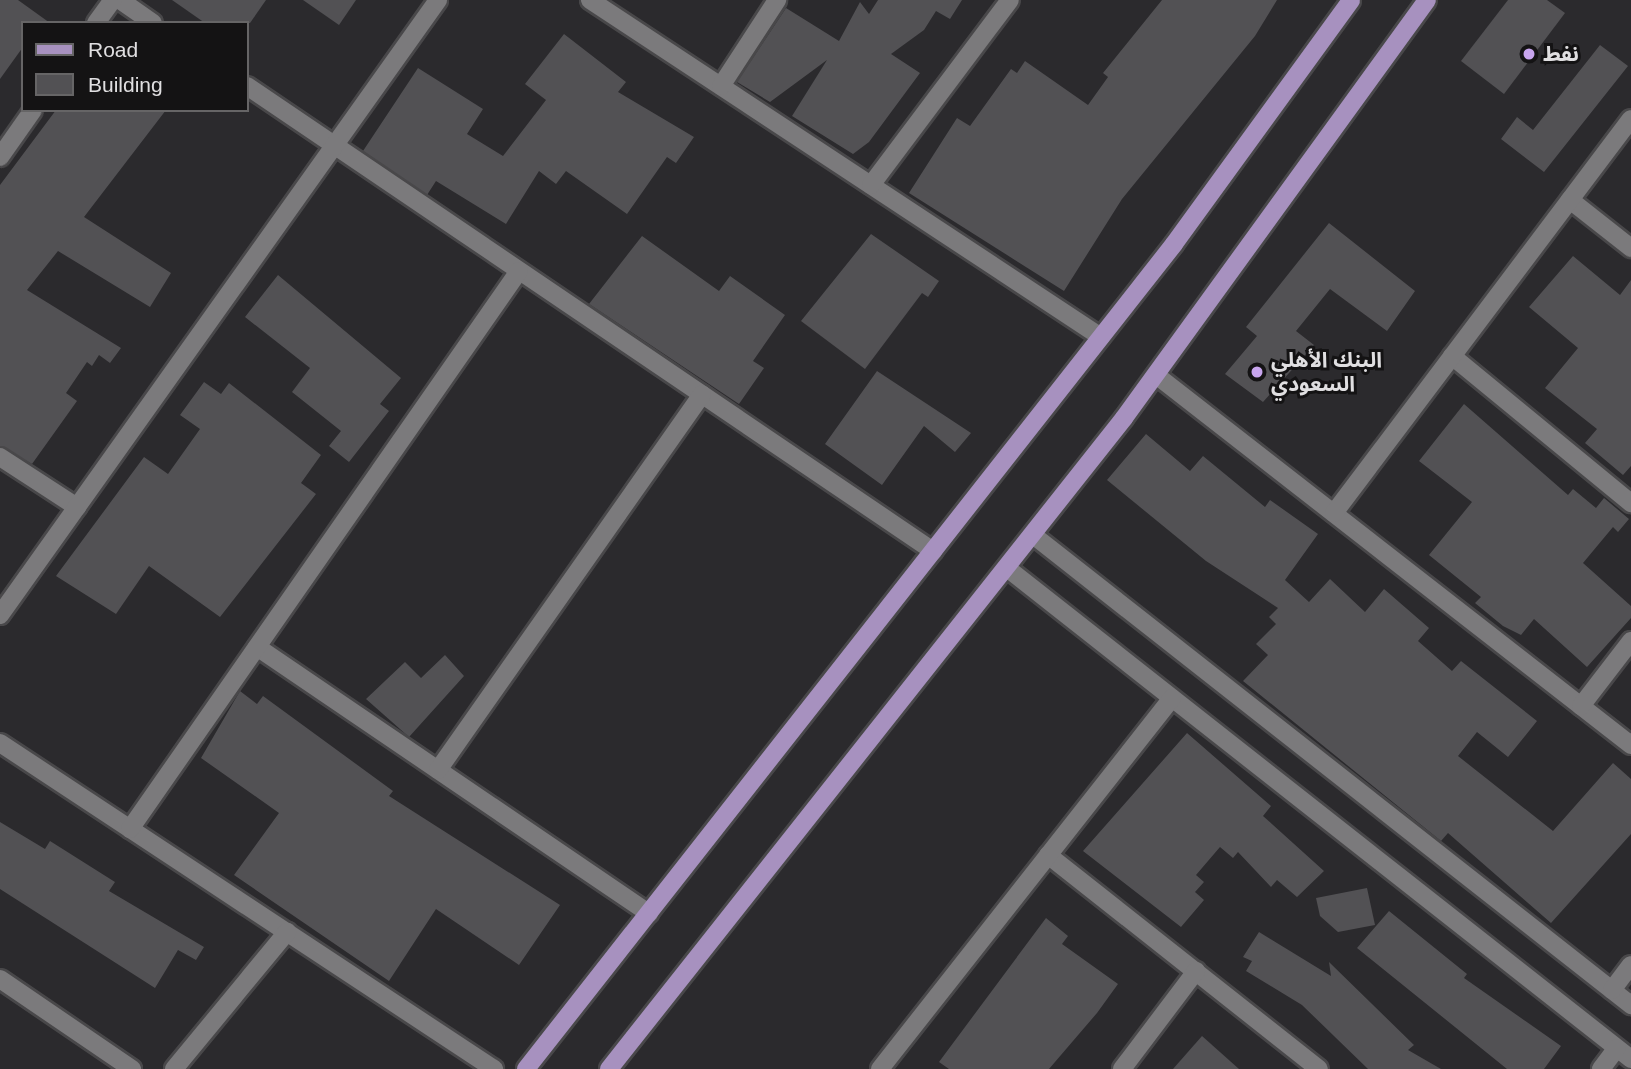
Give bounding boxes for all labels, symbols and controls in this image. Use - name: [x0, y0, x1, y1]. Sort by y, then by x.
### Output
- legend: [21, 21, 248, 112]
- text: Road: [88, 38, 138, 61]
- place label: نفط: [1543, 41, 1579, 67]
- marker: نفط: [1521, 46, 1537, 62]
- text: Building: [88, 73, 163, 96]
- place label: البنك الأهلي السعودي: [1271, 347, 1382, 397]
- marker: البنك الأهلي السعودي: [1249, 364, 1265, 380]

